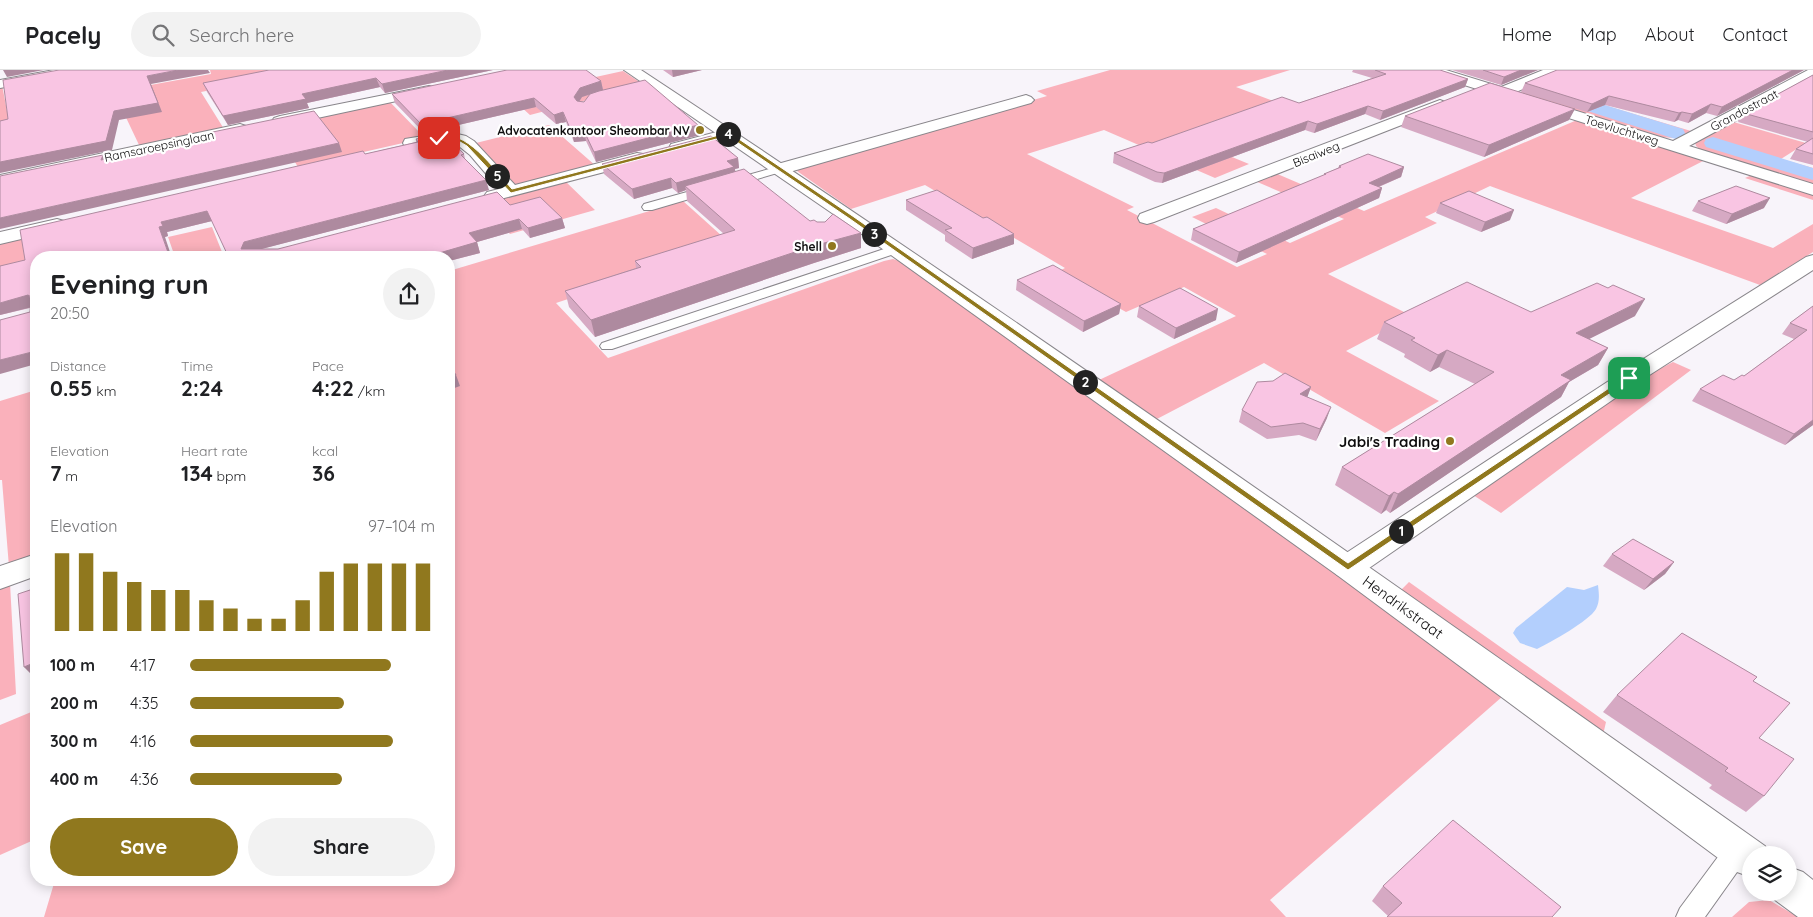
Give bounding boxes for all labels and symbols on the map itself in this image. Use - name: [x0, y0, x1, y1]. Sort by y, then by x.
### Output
- street label: Grandostraat: [1708, 86, 1780, 134]
- street label: Toevluchtweg: [1583, 112, 1661, 148]
- pin: [418, 117, 460, 159]
- pin: 4: [716, 122, 740, 146]
- place label: Advocatenkantoor Sheombar NV: [497, 123, 690, 138]
- marker: Advocatenkantoor Sheombar NV: [694, 124, 706, 136]
- street label: Ramsaroepsinglaan: [103, 127, 215, 165]
- street label: Bisaiweg: [1290, 138, 1342, 170]
- pin: 5: [484, 164, 510, 188]
- pin: 3: [862, 222, 886, 246]
- place label: Shell: [794, 239, 822, 254]
- marker: Shell: [826, 240, 838, 252]
- pin: [1608, 357, 1650, 399]
- pin: 2: [1072, 370, 1098, 394]
- place label: Jabi's Trading: [1339, 432, 1440, 451]
- marker: Jabi's Trading: [1444, 435, 1456, 447]
- pin: 1: [1388, 518, 1414, 544]
- street label: Hendrikstraat: [1359, 571, 1447, 643]

